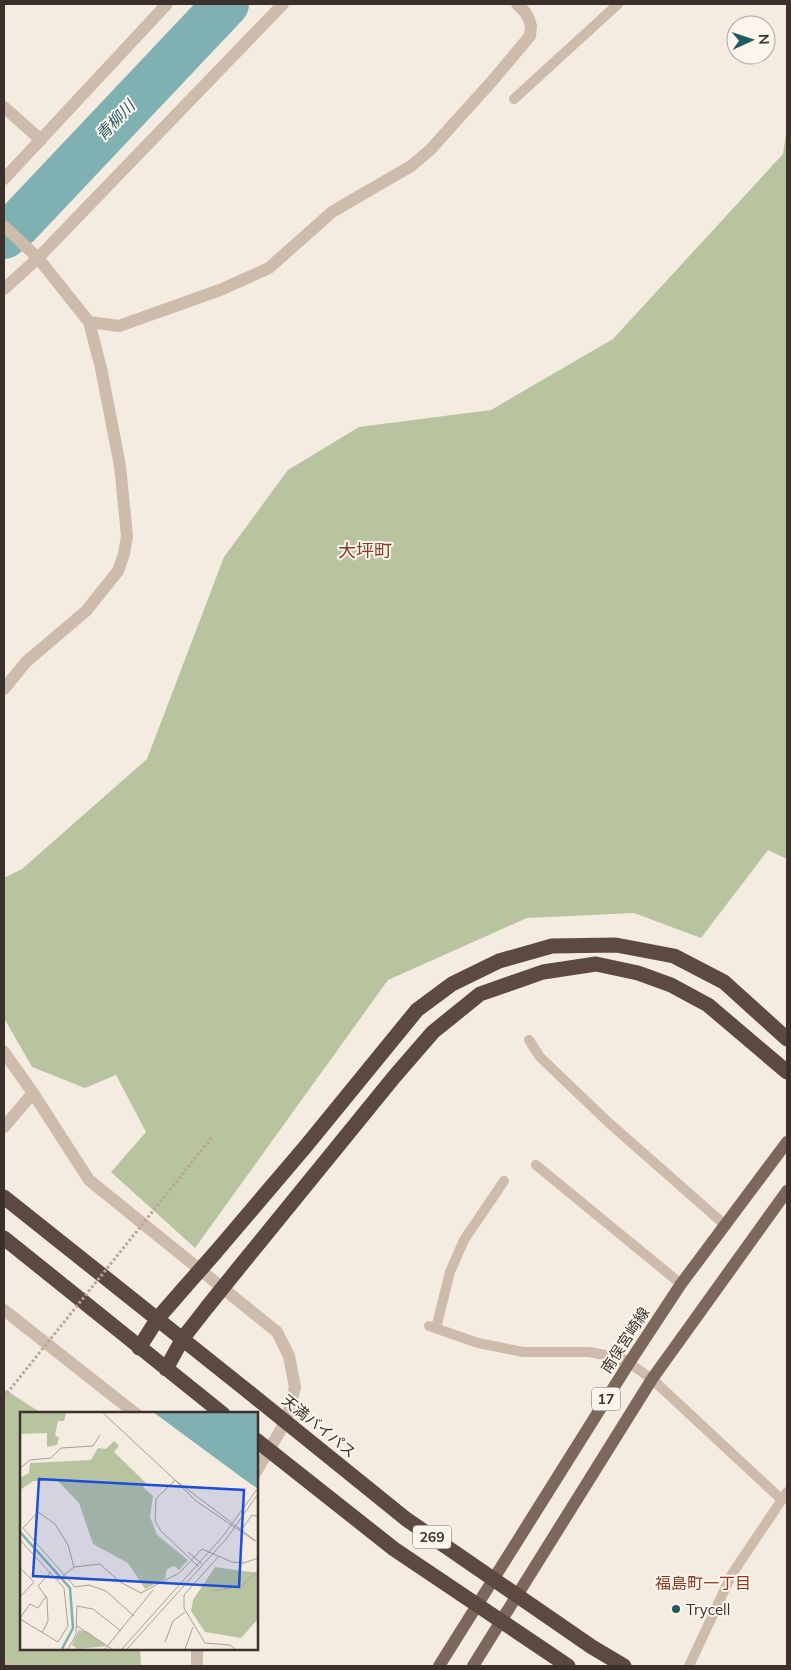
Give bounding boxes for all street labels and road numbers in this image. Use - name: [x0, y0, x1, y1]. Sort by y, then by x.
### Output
- street label: 南俣宮崎線: [597, 1303, 653, 1377]
- road number: 17: [592, 1388, 620, 1410]
- street label: 天満バイパス: [278, 1390, 360, 1462]
- road number: 269: [413, 1525, 451, 1548]

